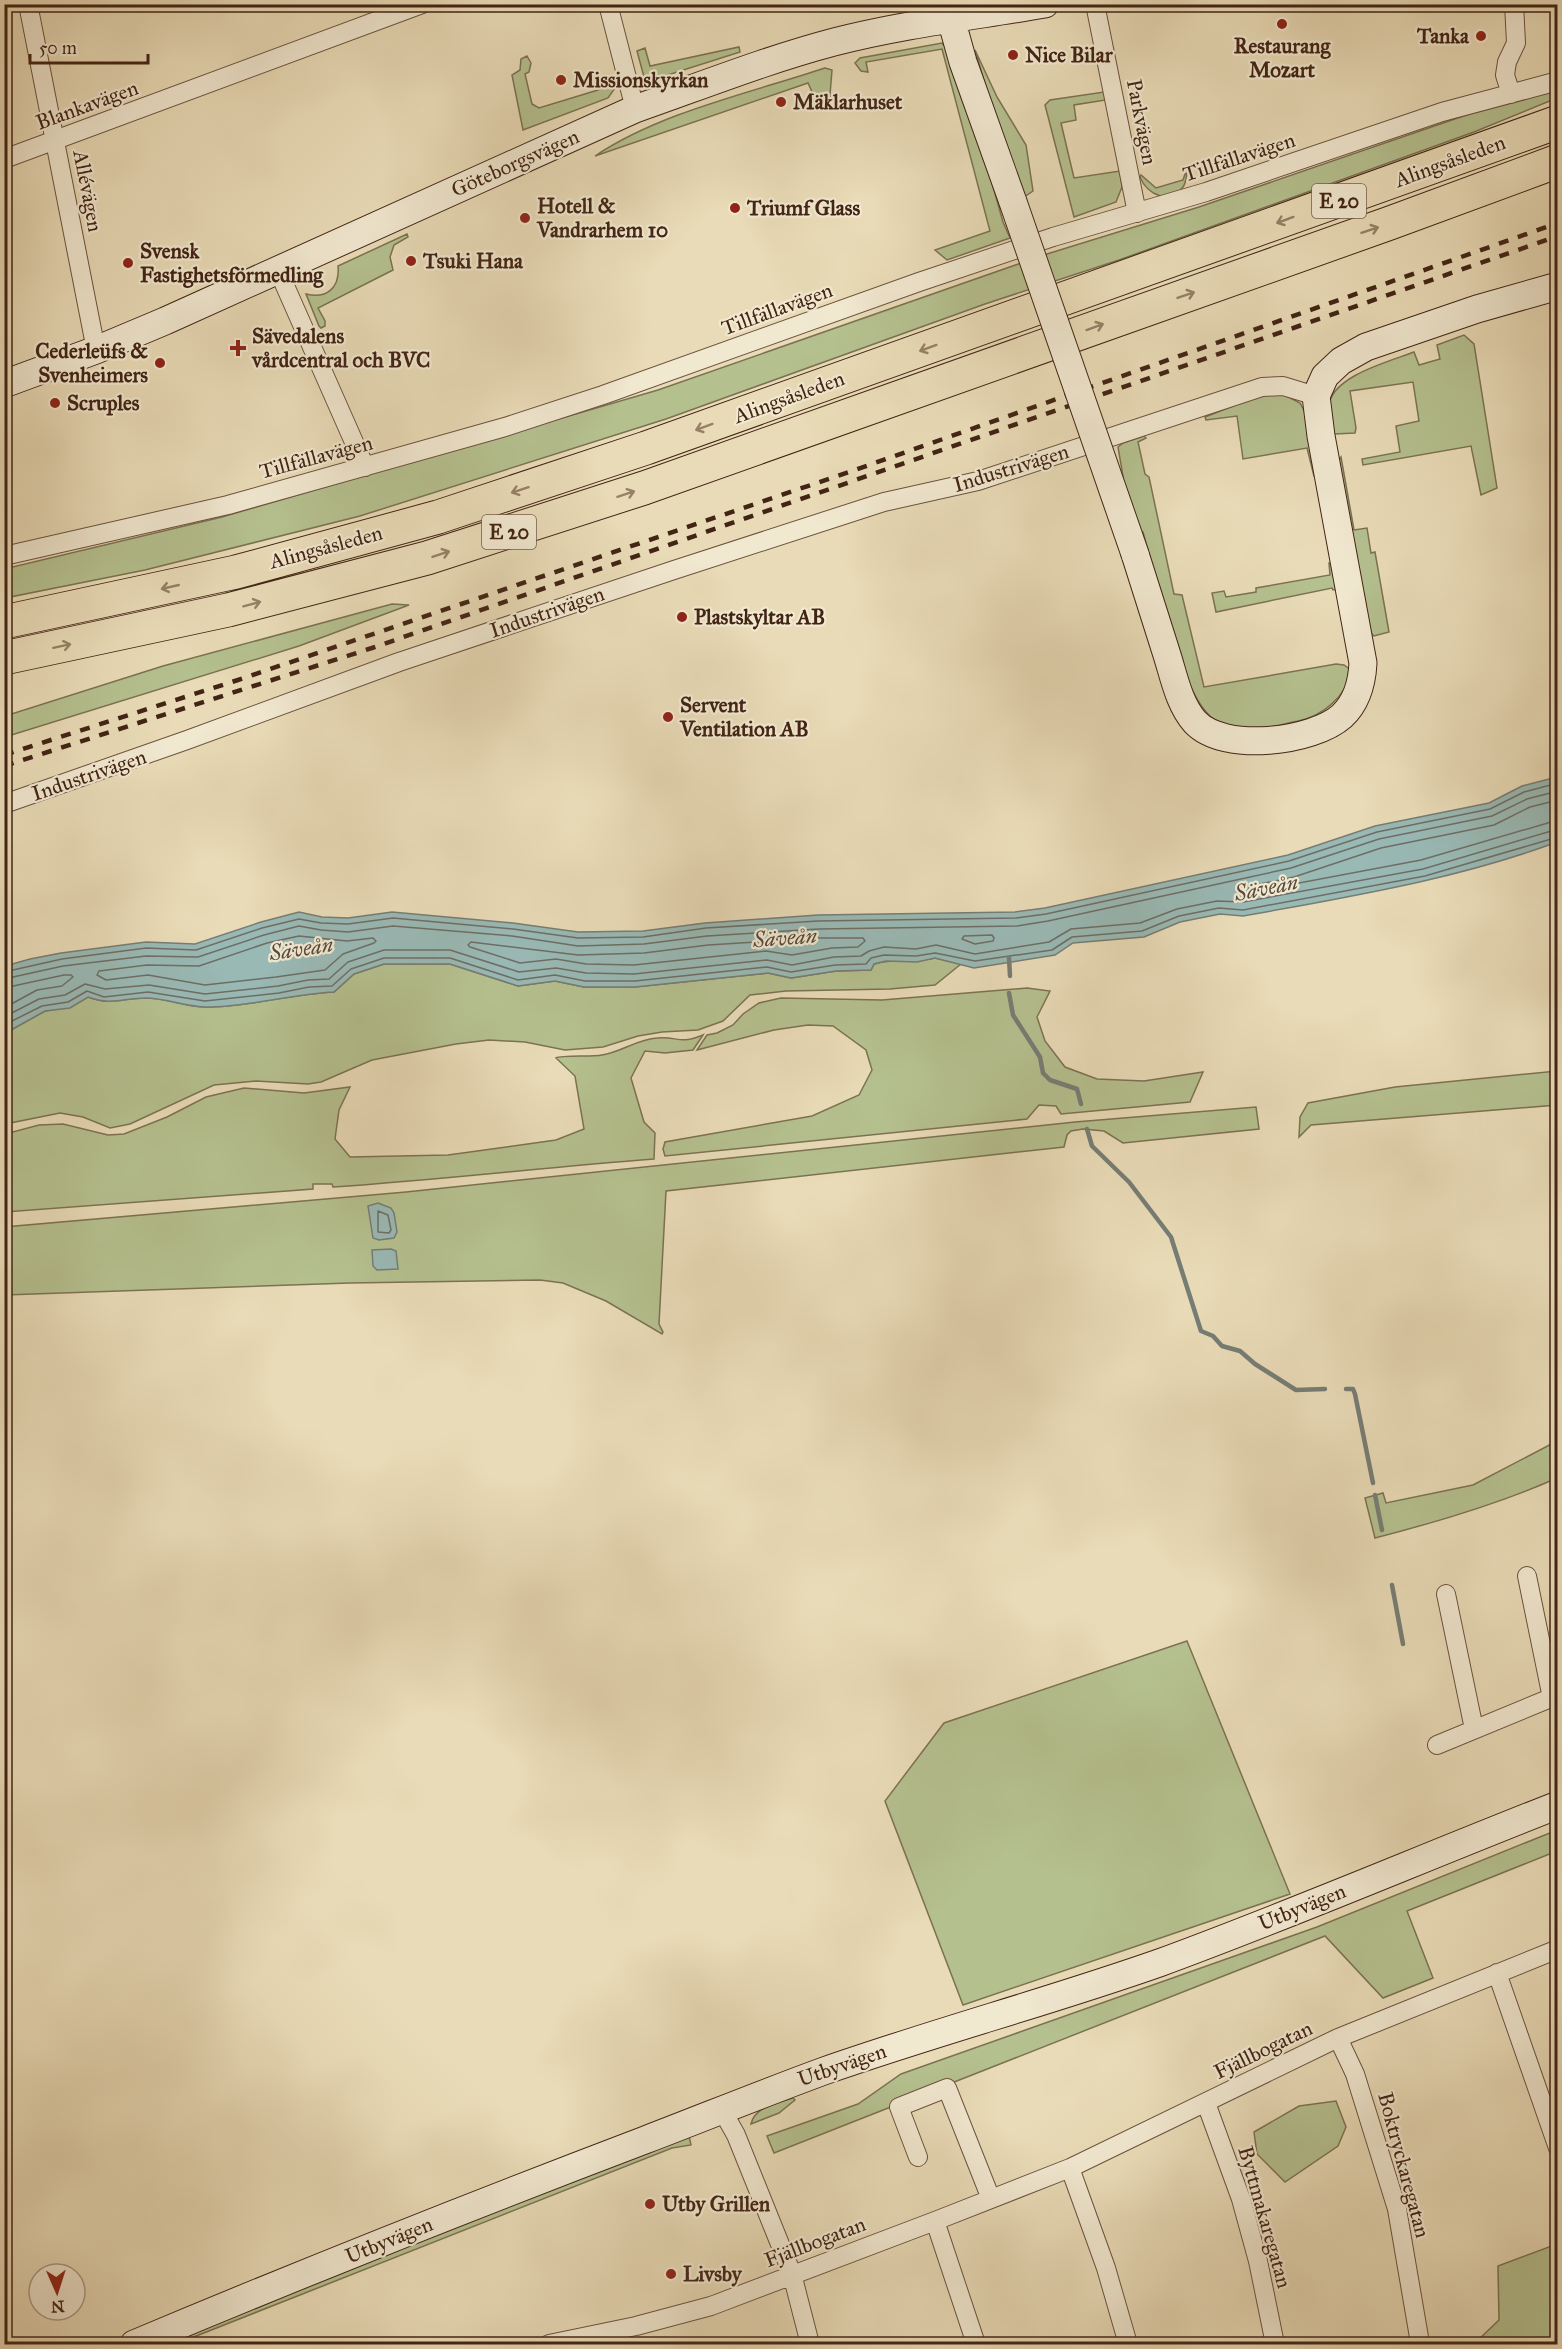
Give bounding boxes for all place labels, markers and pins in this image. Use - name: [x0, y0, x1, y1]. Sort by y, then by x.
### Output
- marker: Restaurang Mozart: [1275, 17, 1289, 31]
- place label: Tanka: [1416, 23, 1470, 49]
- marker: Tanka: [1474, 29, 1488, 43]
- place label: Restaurang Mozart: [1234, 33, 1331, 83]
- place label: Nice Bilar: [1025, 42, 1114, 68]
- marker: Nice Bilar: [1006, 48, 1020, 62]
- place label: Missionskyrkan: [573, 67, 709, 93]
- marker: Missionskyrkan: [554, 73, 568, 87]
- place label: Mäklarhuset: [793, 89, 903, 115]
- marker: Mäklarhuset: [774, 95, 788, 109]
- place label: Hotell & Vandrarhem 10: [536, 193, 668, 243]
- place label: Triumf Glass: [746, 195, 860, 221]
- marker: Triumf Glass: [728, 201, 742, 215]
- marker: Hotell & Vandrarhem 10: [518, 211, 532, 225]
- place label: Svensk Fastighetsförmedling: [140, 238, 324, 288]
- place label: Tsuki Hana: [422, 248, 524, 274]
- marker: Tsuki Hana: [404, 254, 418, 268]
- marker: Svensk Fastighetsförmedling: [121, 256, 135, 270]
- place label: Sävedalens vårdcentral och BVC: [251, 323, 430, 373]
- place label: Cederleüfs & Svenheimers: [35, 338, 148, 388]
- marker: Sävedalens vårdcentral och BVC: [229, 339, 247, 357]
- marker: Cederleüfs & Svenheimers: [153, 356, 167, 370]
- place label: Scruples: [67, 390, 140, 416]
- marker: Scruples: [48, 396, 62, 410]
- place label: Plastskyltar AB: [694, 604, 825, 630]
- marker: Plastskyltar AB: [675, 610, 689, 624]
- place label: Servent Ventilation AB: [679, 692, 809, 742]
- marker: Servent Ventilation AB: [661, 710, 675, 724]
- place label: Utby Grillen: [662, 2191, 771, 2217]
- marker: Utby Grillen: [643, 2197, 657, 2211]
- place label: Livsby: [683, 2261, 743, 2287]
- marker: Livsby: [664, 2267, 678, 2281]

